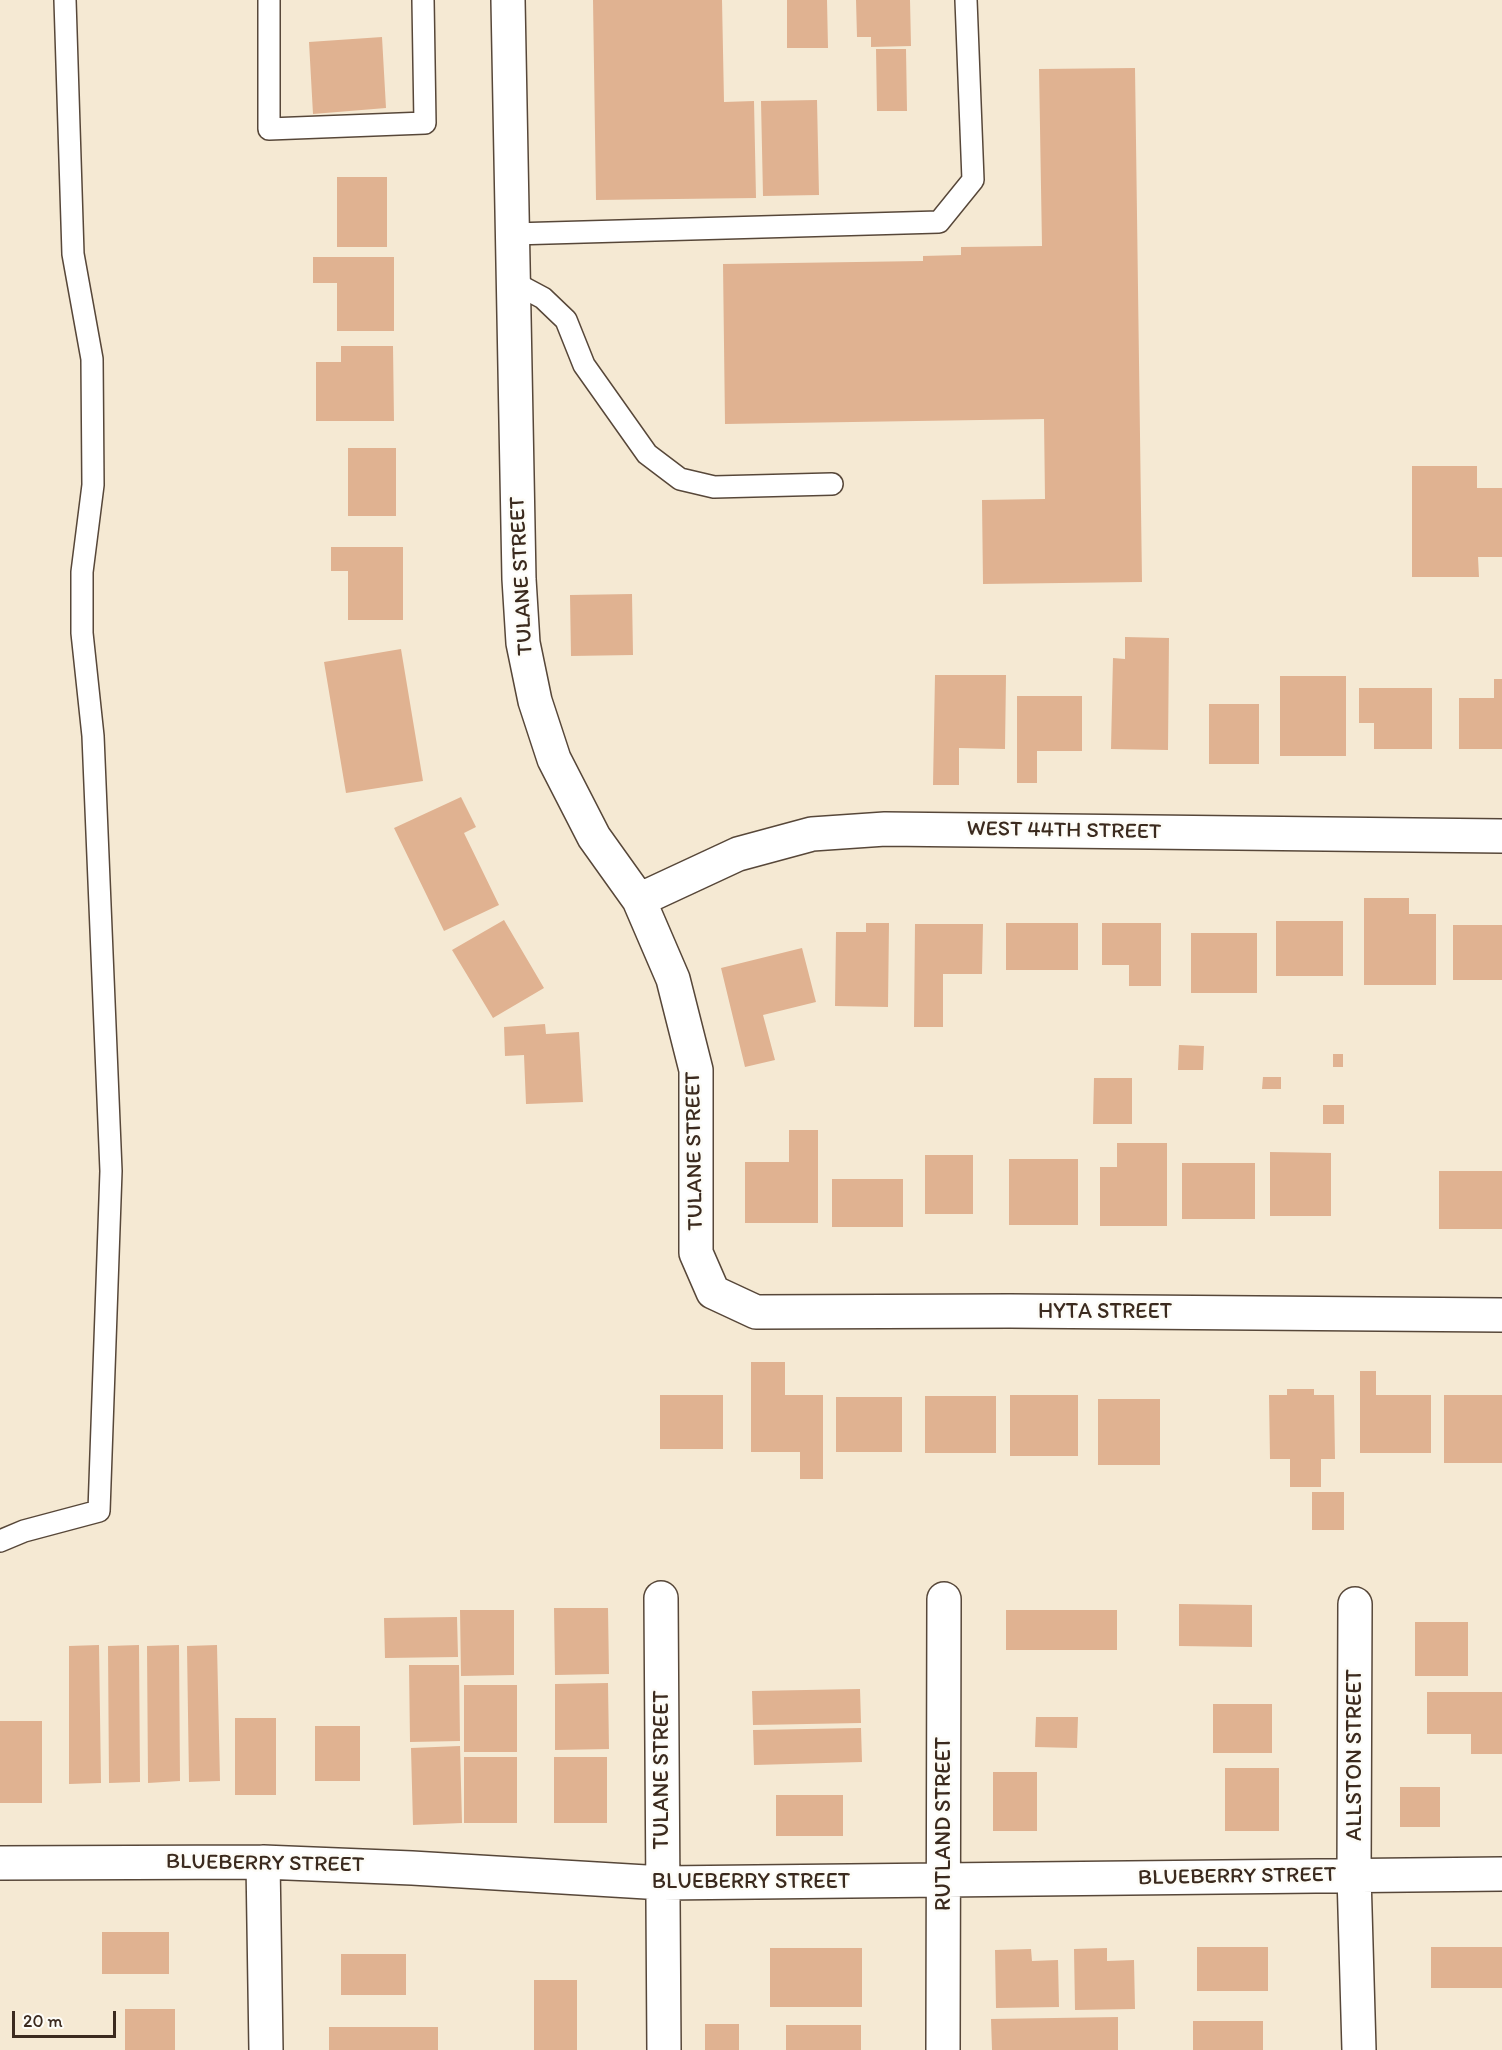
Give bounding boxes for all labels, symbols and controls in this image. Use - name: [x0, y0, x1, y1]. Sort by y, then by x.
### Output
- street label: TULANE STREET: [505, 496, 539, 656]
- street label: WEST 44TH STREET: [966, 816, 1162, 846]
- street label: TULANE STREET: [680, 1071, 710, 1231]
- street label: HYTA STREET: [1038, 1299, 1172, 1325]
- street label: ALLSTON STREET: [1342, 1669, 1368, 1841]
- street label: TULANE STREET: [649, 1690, 675, 1850]
- street label: RUTLAND STREET: [931, 1737, 957, 1911]
- street label: BLUEBERRY STREET: [166, 1849, 364, 1879]
- street label: BLUEBERRY STREET: [1138, 1862, 1336, 1892]
- street label: BLUEBERRY STREET: [652, 1869, 850, 1895]
- scale bar: [15, 1999, 118, 2037]
- text: 20 m: [23, 2010, 63, 2032]

